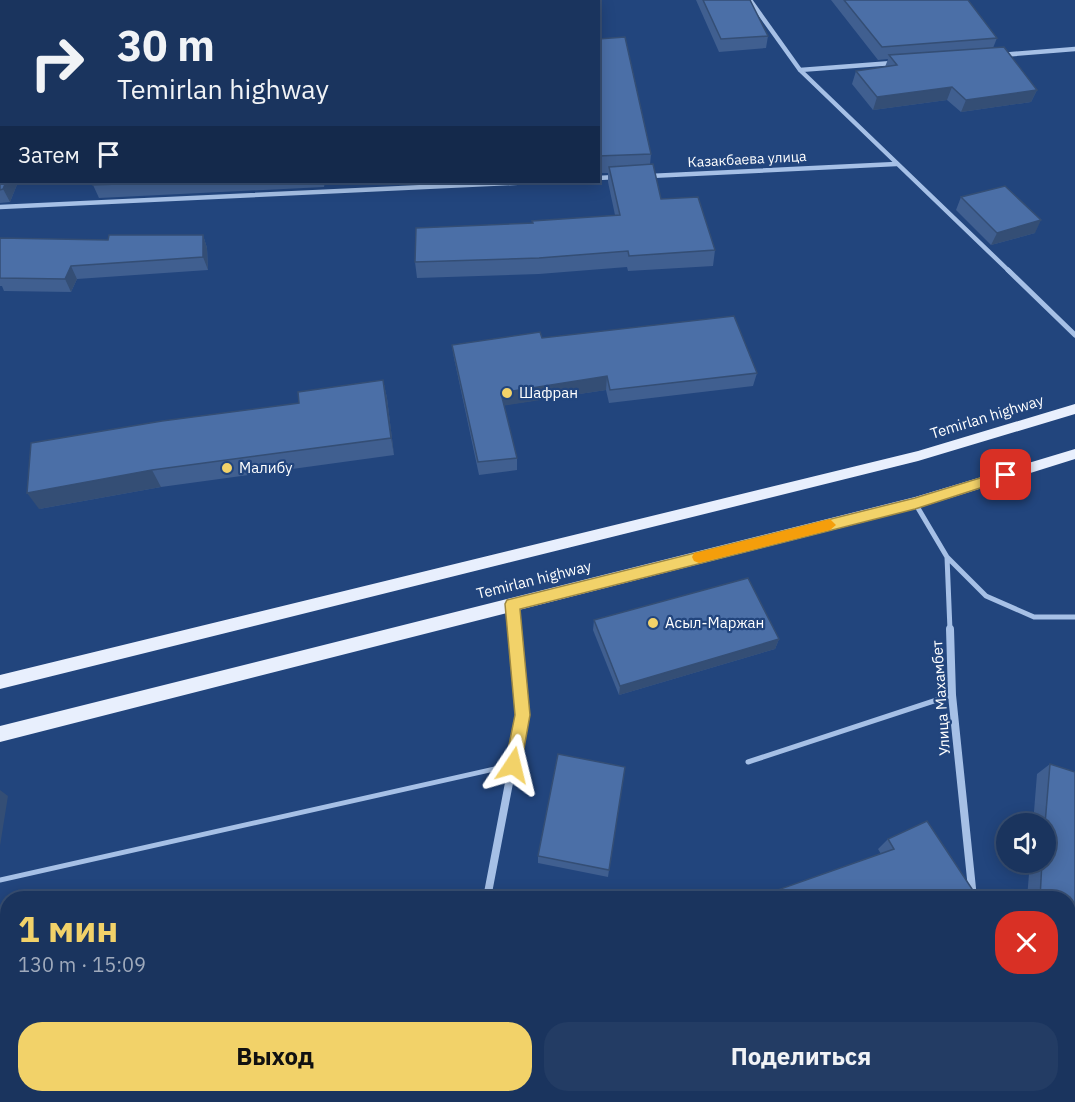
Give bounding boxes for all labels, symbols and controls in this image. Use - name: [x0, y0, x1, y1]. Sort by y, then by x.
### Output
- text: 30 m: [117, 18, 215, 73]
- icon: right: [18, 24, 96, 102]
- text: Temirlan highway: [117, 71, 329, 106]
- icon: arrive: [92, 138, 125, 171]
- text: Затем: [18, 140, 80, 169]
- street label: Казакбаева улица: [687, 147, 807, 171]
- place label: Шафран: [519, 383, 578, 402]
- marker: Шафран: [500, 386, 514, 400]
- street label: Temirlan highway: [928, 390, 1046, 443]
- pin: [980, 449, 1031, 500]
- place label: Малибу: [239, 458, 293, 477]
- icon: arrive: [989, 458, 1022, 491]
- marker: Малибу: [220, 461, 234, 475]
- street label: Temirlan highway: [474, 556, 594, 603]
- place label: Асыл-Маржан: [665, 613, 764, 632]
- marker: Асыл-Маржан: [646, 616, 660, 630]
- street label: Улица Махамбет: [927, 640, 954, 756]
- position arrow: [481, 733, 545, 797]
- map controls: [996, 813, 1056, 873]
- button: sound: [996, 813, 1056, 873]
- text: 1 мин: [18, 905, 118, 952]
- button: close: [995, 911, 1058, 974]
- text: 130 m · 15:09: [18, 951, 146, 978]
- button: Выход: [18, 1022, 532, 1091]
- button: Поделиться: [544, 1022, 1058, 1091]

